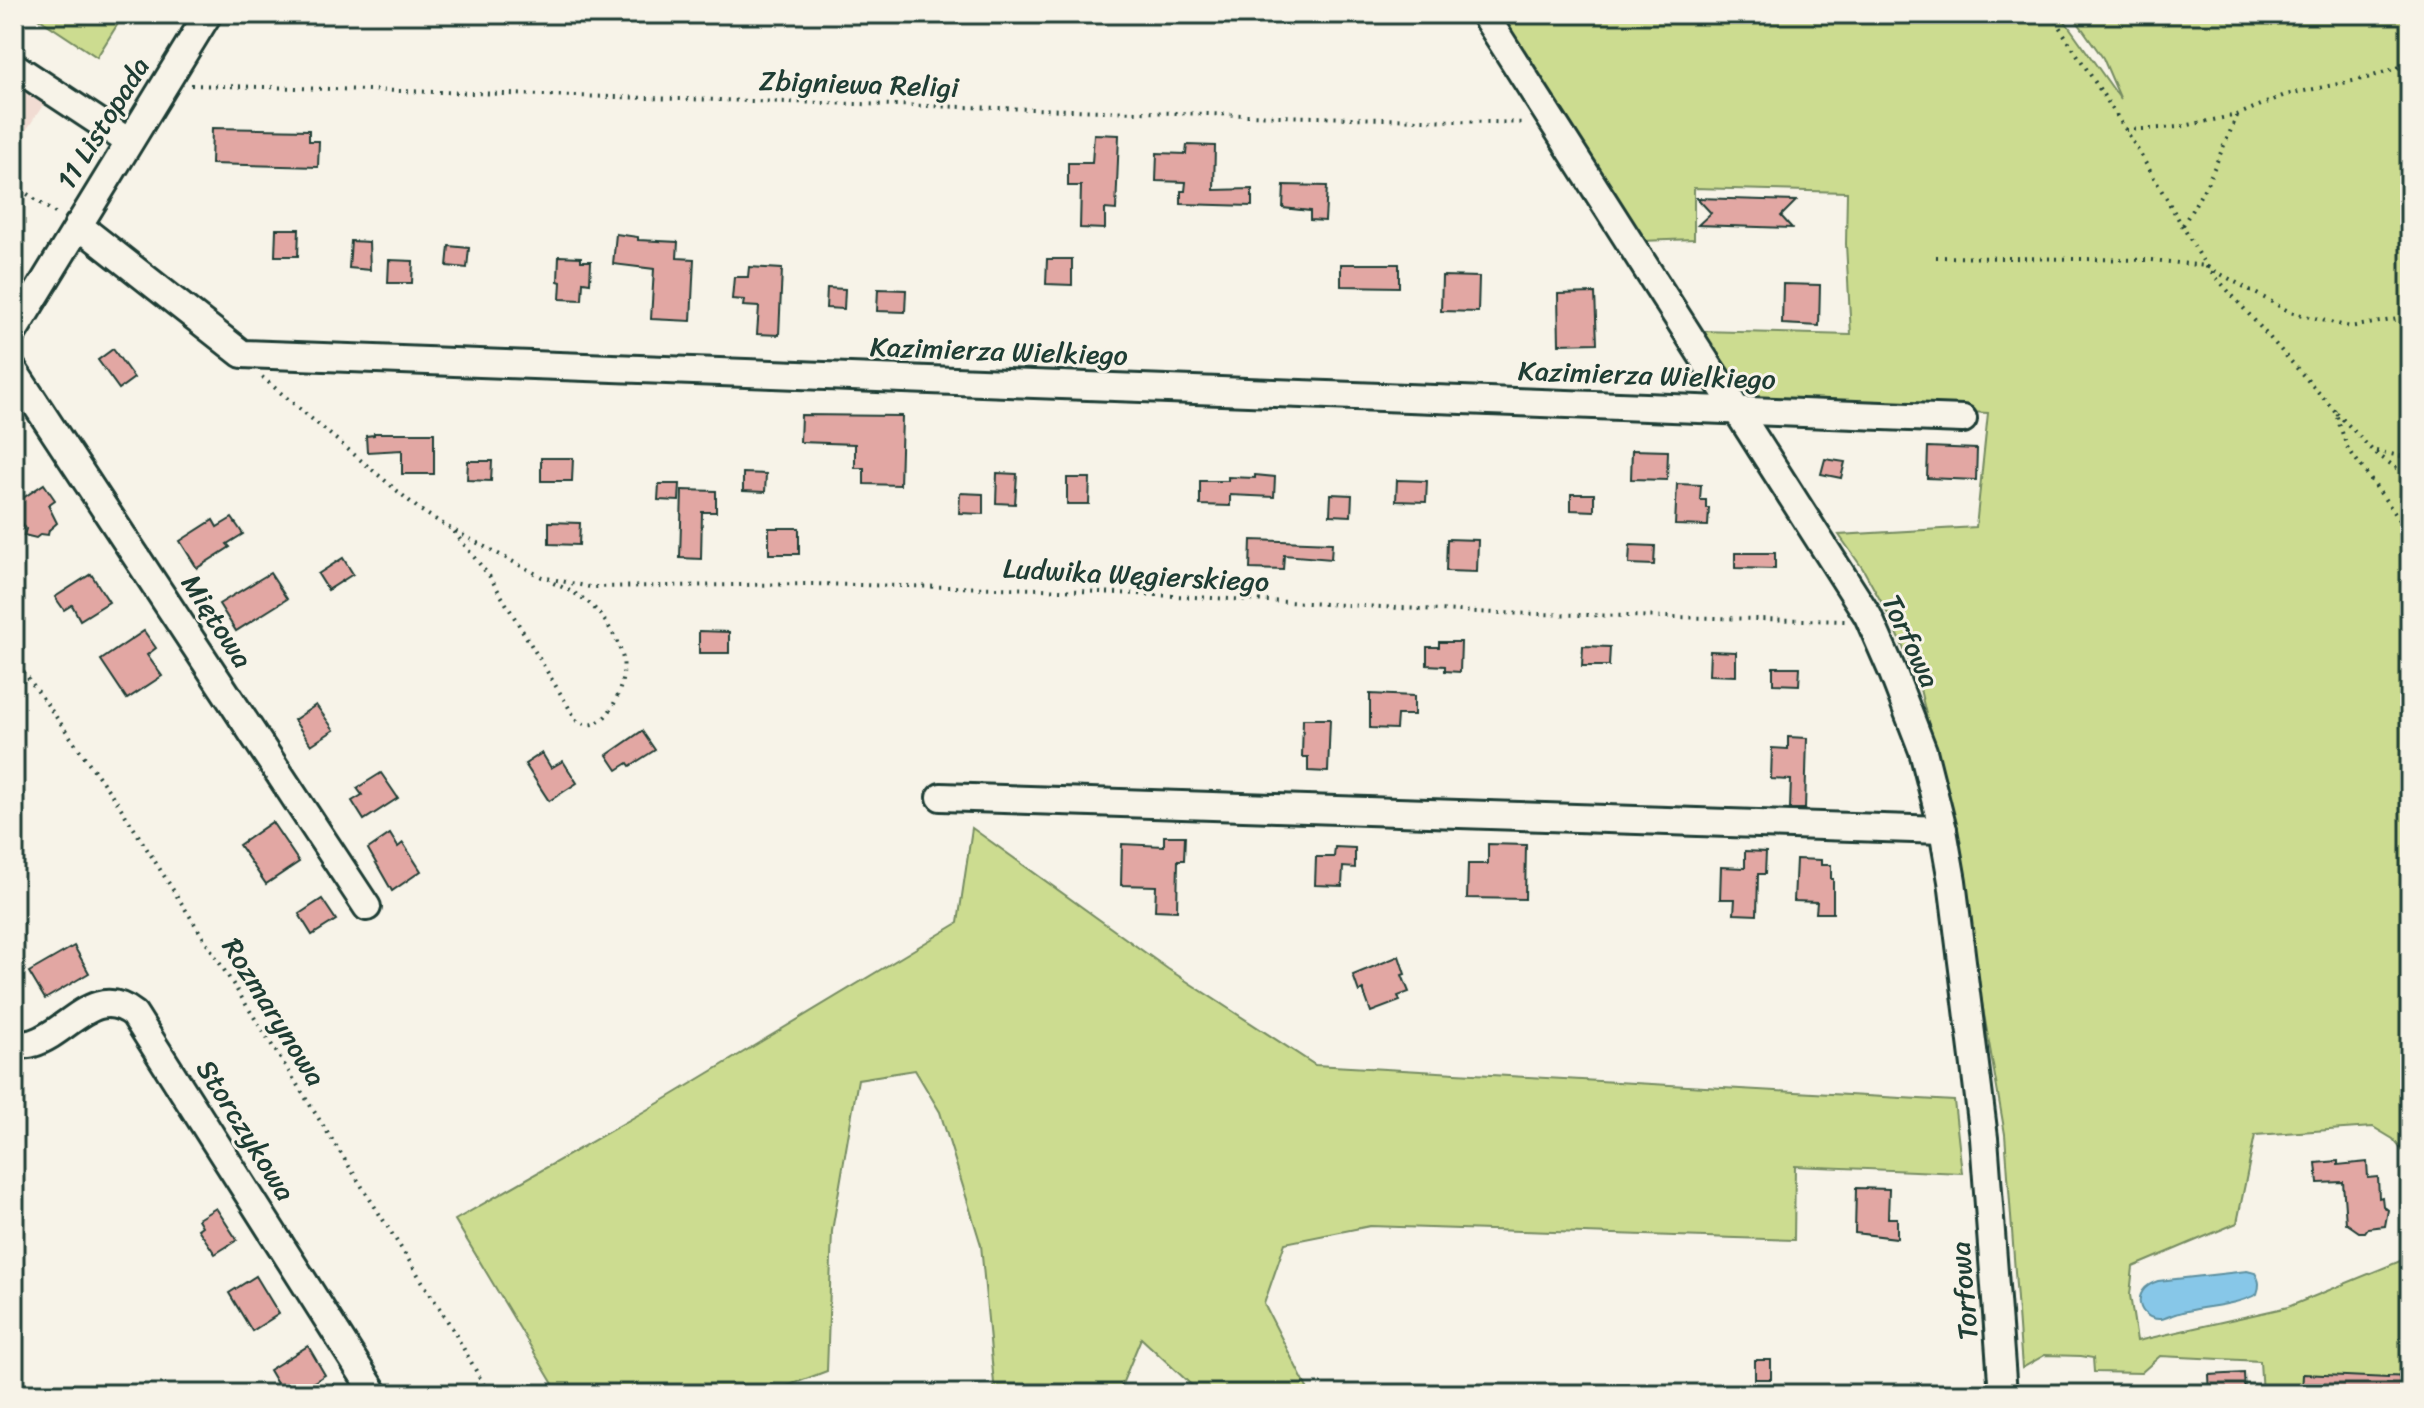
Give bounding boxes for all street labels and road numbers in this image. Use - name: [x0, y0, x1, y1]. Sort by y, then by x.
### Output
- street label: 11 Listopada: [43, 47, 163, 199]
- street label: Zbigniewa Religi: [758, 56, 961, 112]
- street label: Kazimierza Wielkiego: [869, 322, 1129, 380]
- street label: Kazimierza Wielkiego: [1517, 346, 1777, 404]
- street label: Ludwika Węgierskiego: [1002, 544, 1270, 606]
- street label: Miętowa: [168, 564, 266, 678]
- street label: Torfowa: [1868, 586, 1954, 696]
- street label: Rozmarynowa: [209, 928, 339, 1096]
- street label: Storczykowa: [183, 1049, 309, 1211]
- street label: Torfowa: [1935, 1240, 1993, 1342]

